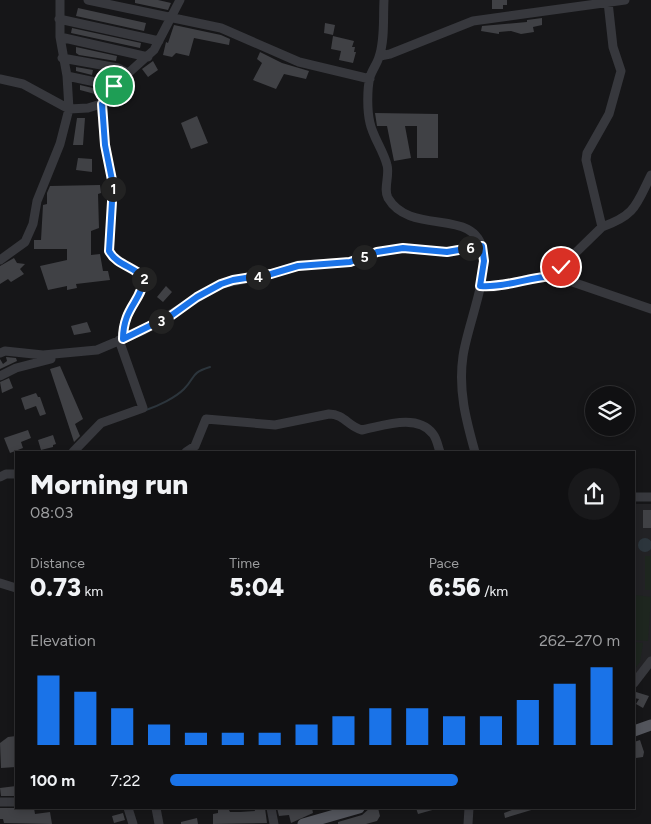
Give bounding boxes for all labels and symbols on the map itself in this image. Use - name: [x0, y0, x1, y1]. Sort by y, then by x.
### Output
- pin: [93, 65, 135, 107]
- pin: 1: [100, 176, 126, 202]
- pin: 6: [458, 236, 482, 260]
- pin: 5: [352, 244, 376, 270]
- pin: [540, 246, 582, 288]
- pin: 4: [246, 264, 270, 290]
- pin: 2: [132, 266, 156, 292]
- pin: 3: [148, 308, 174, 334]

